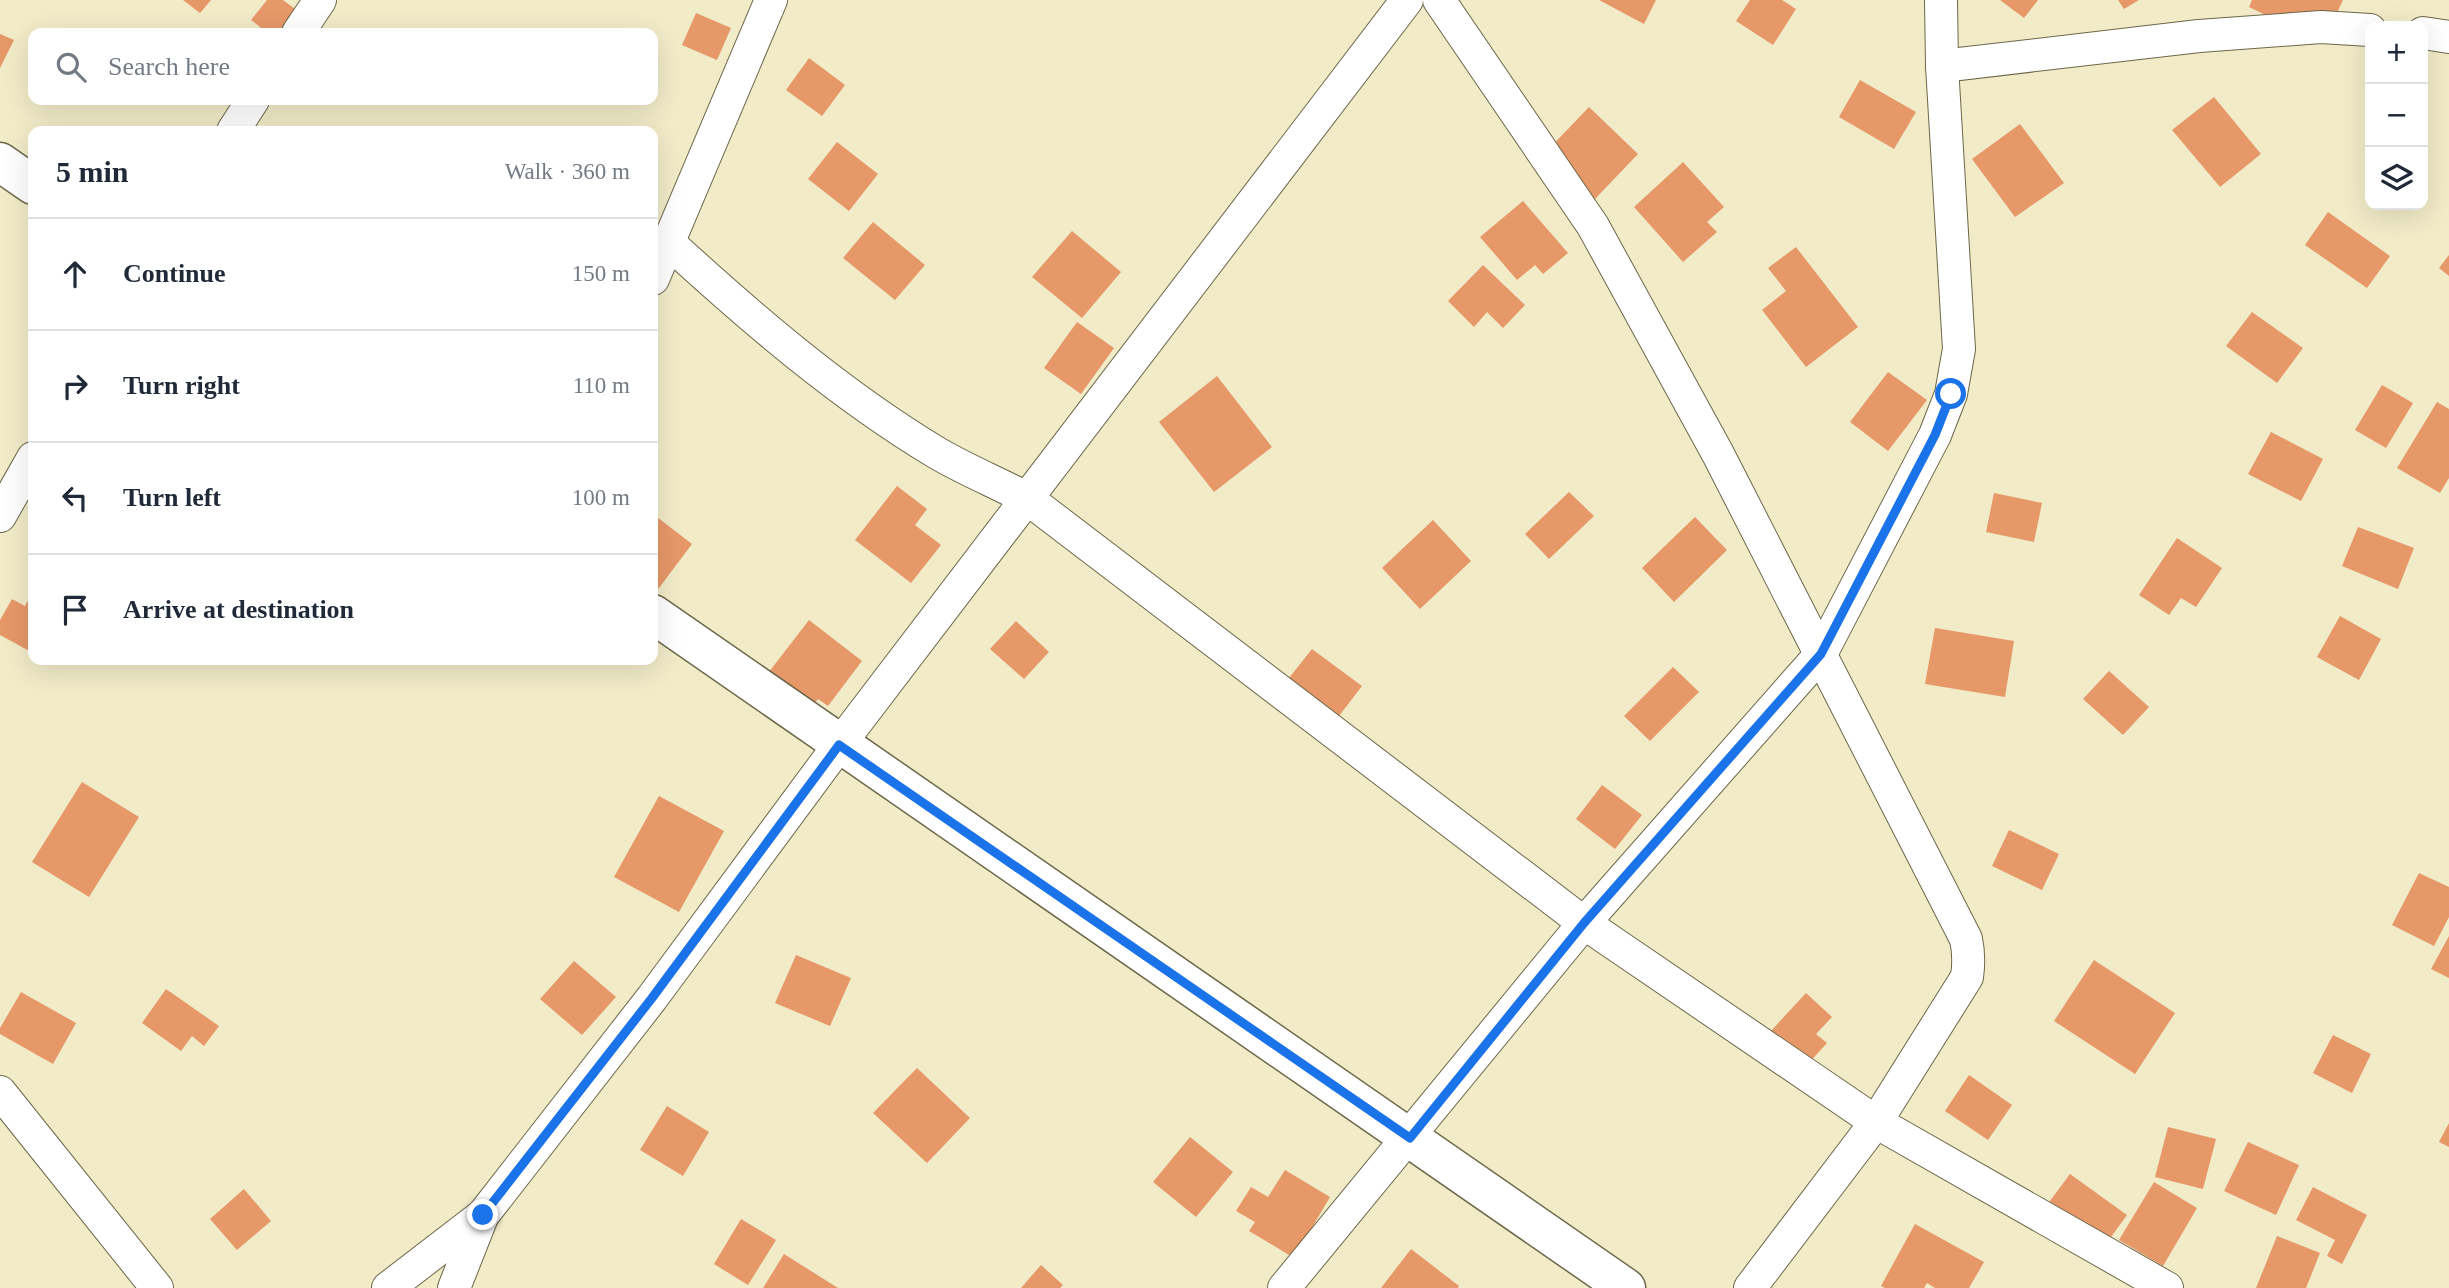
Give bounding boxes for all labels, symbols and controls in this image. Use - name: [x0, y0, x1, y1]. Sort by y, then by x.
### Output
- map controls: [2365, 21, 2428, 210]
- button: +: [2365, 21, 2428, 84]
- search box: [28, 28, 658, 105]
- icon: search: [52, 48, 90, 86]
- text: Search here: [108, 52, 230, 81]
- button: −: [2365, 84, 2428, 147]
- button: layers: [2365, 147, 2428, 210]
- text: 5 min: [56, 155, 129, 188]
- text: Walk · 360 m: [505, 159, 630, 184]
- icon: ahead: [56, 255, 94, 293]
- text: Continue: [123, 259, 226, 288]
- text: 150 m: [572, 261, 630, 286]
- icon: right: [56, 367, 94, 405]
- text: Turn right: [123, 371, 240, 400]
- text: 110 m: [573, 373, 630, 398]
- route start: [1935, 378, 1966, 409]
- icon: left: [56, 479, 94, 517]
- text: Turn left: [123, 483, 221, 512]
- text: 100 m: [572, 485, 630, 510]
- icon: arrive: [56, 591, 94, 629]
- text: Arrive at destination: [123, 595, 354, 624]
- route end: [467, 1199, 498, 1230]

